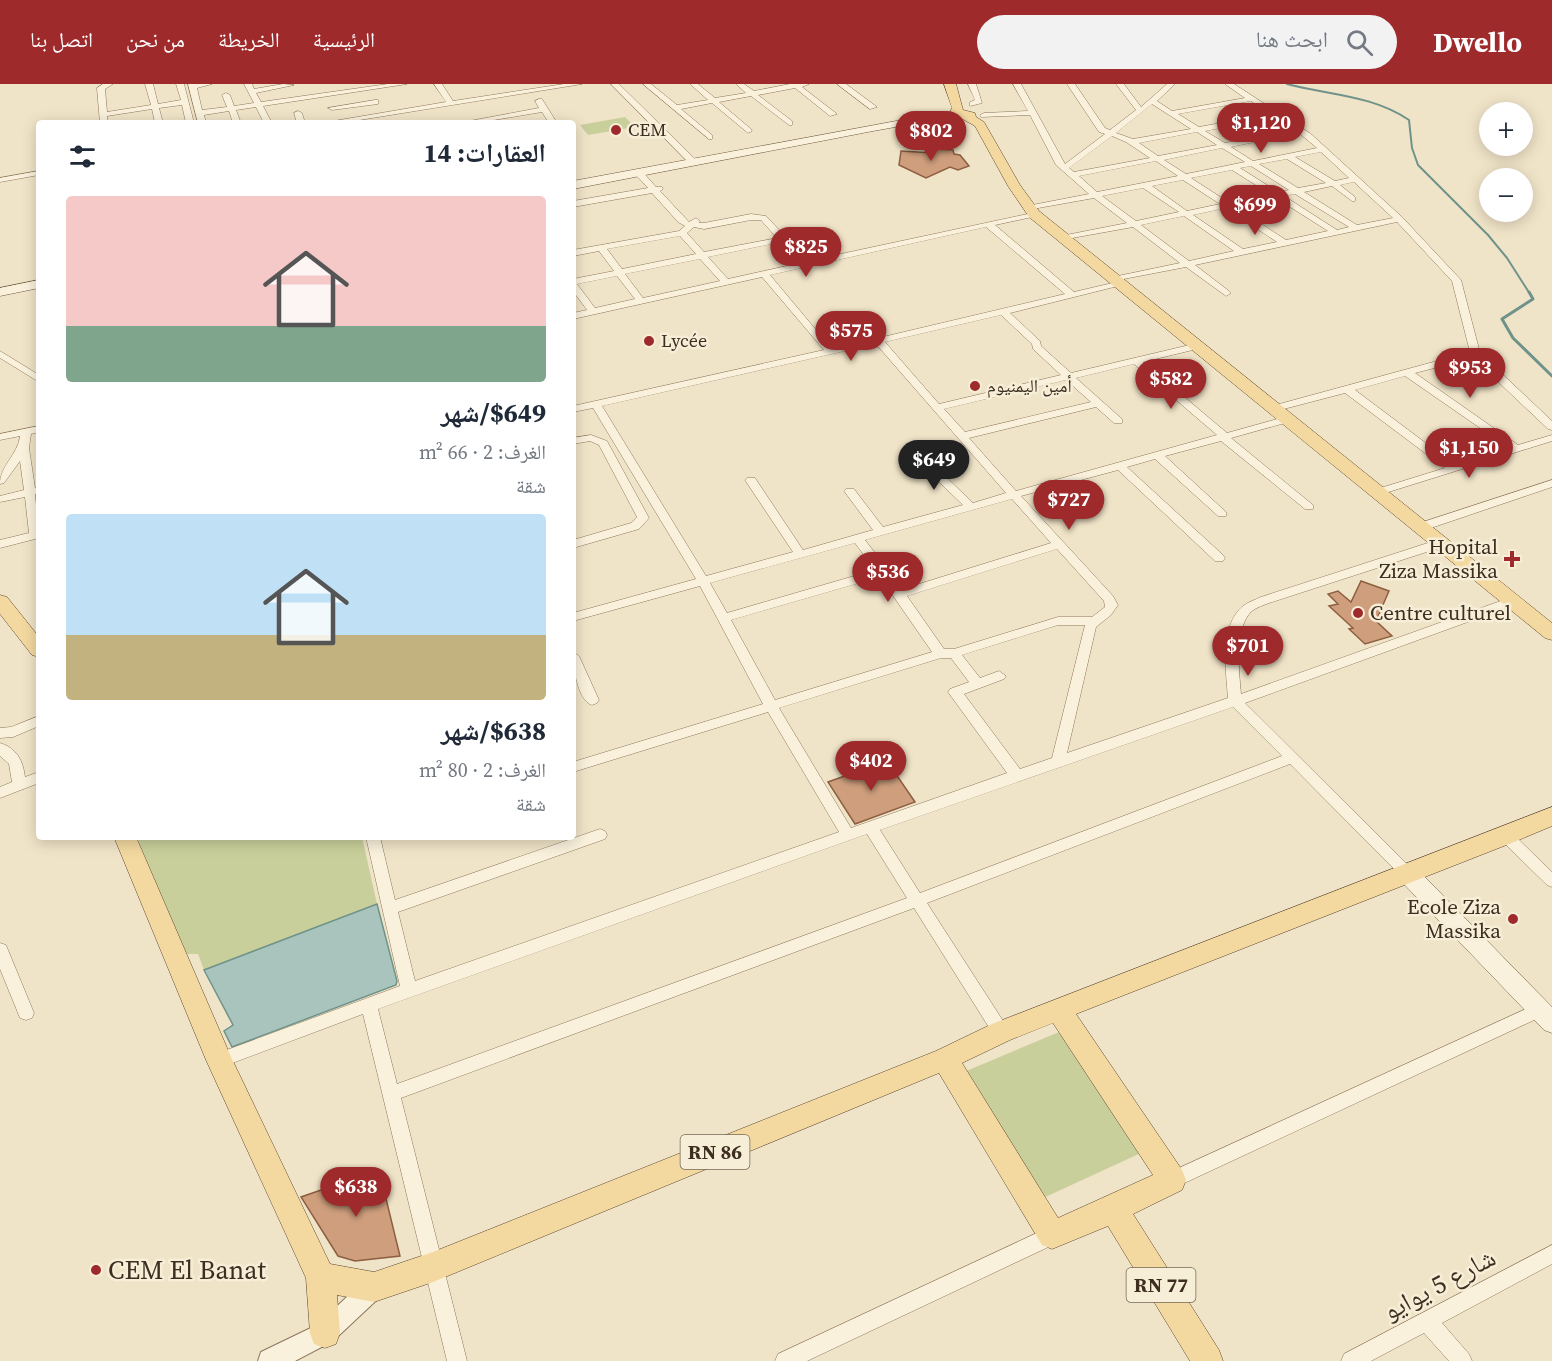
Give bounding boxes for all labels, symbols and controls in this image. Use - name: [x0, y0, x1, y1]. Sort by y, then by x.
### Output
- search box: [977, 15, 1397, 69]
- text: Dwello: [1433, 23, 1522, 61]
- text: ابحث هنا: [1256, 24, 1328, 54]
- text: اتصل بنا: [30, 25, 93, 54]
- text: من نحن: [126, 25, 185, 54]
- text: الخريطة: [218, 25, 280, 54]
- text: الرئيسية: [313, 25, 375, 54]
- icon: search: [1343, 26, 1376, 59]
- map controls: [1479, 102, 1533, 222]
- button: +: [1479, 102, 1533, 156]
- pin: $1,120: [1212, 103, 1310, 154]
- text: $1,120: [1231, 108, 1291, 136]
- pin: $802: [895, 111, 967, 162]
- text: $802: [909, 116, 953, 144]
- place label: CEM: [628, 117, 666, 142]
- marker: CEM: [609, 123, 623, 137]
- text: العقارات: 14: [423, 135, 546, 171]
- icon: filters: [66, 140, 99, 173]
- button: −: [1479, 168, 1533, 222]
- pin: $699: [1219, 185, 1291, 236]
- text: $699: [1233, 190, 1277, 218]
- pin: $825: [770, 227, 842, 278]
- text: $825: [784, 232, 828, 260]
- icon: home: [252, 235, 360, 343]
- pin: $575: [815, 311, 887, 362]
- text: $575: [829, 316, 873, 344]
- place label: Lycée: [661, 328, 707, 353]
- marker: Lycée: [642, 334, 656, 348]
- pin: $953: [1434, 348, 1506, 399]
- text: $953: [1448, 353, 1492, 381]
- pin: $582: [1135, 359, 1207, 410]
- text: $582: [1149, 364, 1193, 392]
- place label: أمين اليمنيوم: [987, 373, 1072, 398]
- marker: أمين اليمنيوم: [968, 379, 982, 393]
- text: $649/شهر: [441, 395, 546, 431]
- pin: $1,150: [1420, 428, 1518, 479]
- text: $1,150: [1439, 433, 1499, 461]
- text: الغرف: 2 · 66 m²: [419, 438, 546, 466]
- pin: $649: [898, 440, 970, 491]
- text: $649: [912, 445, 956, 473]
- text: شقة: [516, 472, 546, 500]
- pin: $727: [1033, 480, 1105, 531]
- text: $727: [1047, 485, 1091, 513]
- place label: Hopital Ziza Massika: [1379, 532, 1498, 585]
- marker: Hopital Ziza Massika: [1503, 550, 1521, 568]
- pin: $536: [852, 552, 924, 603]
- icon: home: [252, 553, 360, 661]
- text: $536: [866, 557, 910, 585]
- place label: Centre culturel: [1370, 598, 1511, 627]
- marker: Centre culturel: [1351, 606, 1365, 620]
- pin: $701: [1212, 626, 1284, 677]
- text: $701: [1226, 631, 1270, 659]
- text: $638/شهر: [441, 713, 546, 749]
- pin: $402: [835, 741, 907, 792]
- text: $402: [849, 746, 893, 774]
- text: الغرف: 2 · 80 m²: [419, 756, 546, 784]
- text: شقة: [516, 790, 546, 818]
- place label: Ecole Ziza Massika: [1407, 892, 1501, 945]
- marker: Ecole Ziza Massika: [1506, 912, 1520, 926]
- road number: RN 86: [680, 1135, 750, 1169]
- pin: $638: [320, 1167, 392, 1218]
- text: $638: [334, 1172, 378, 1200]
- street label: شارع 5 يوايو: [1376, 1239, 1502, 1329]
- place label: CEM El Banat: [108, 1252, 267, 1288]
- marker: CEM El Banat: [89, 1263, 103, 1277]
- road number: RN 77: [1126, 1268, 1196, 1302]

